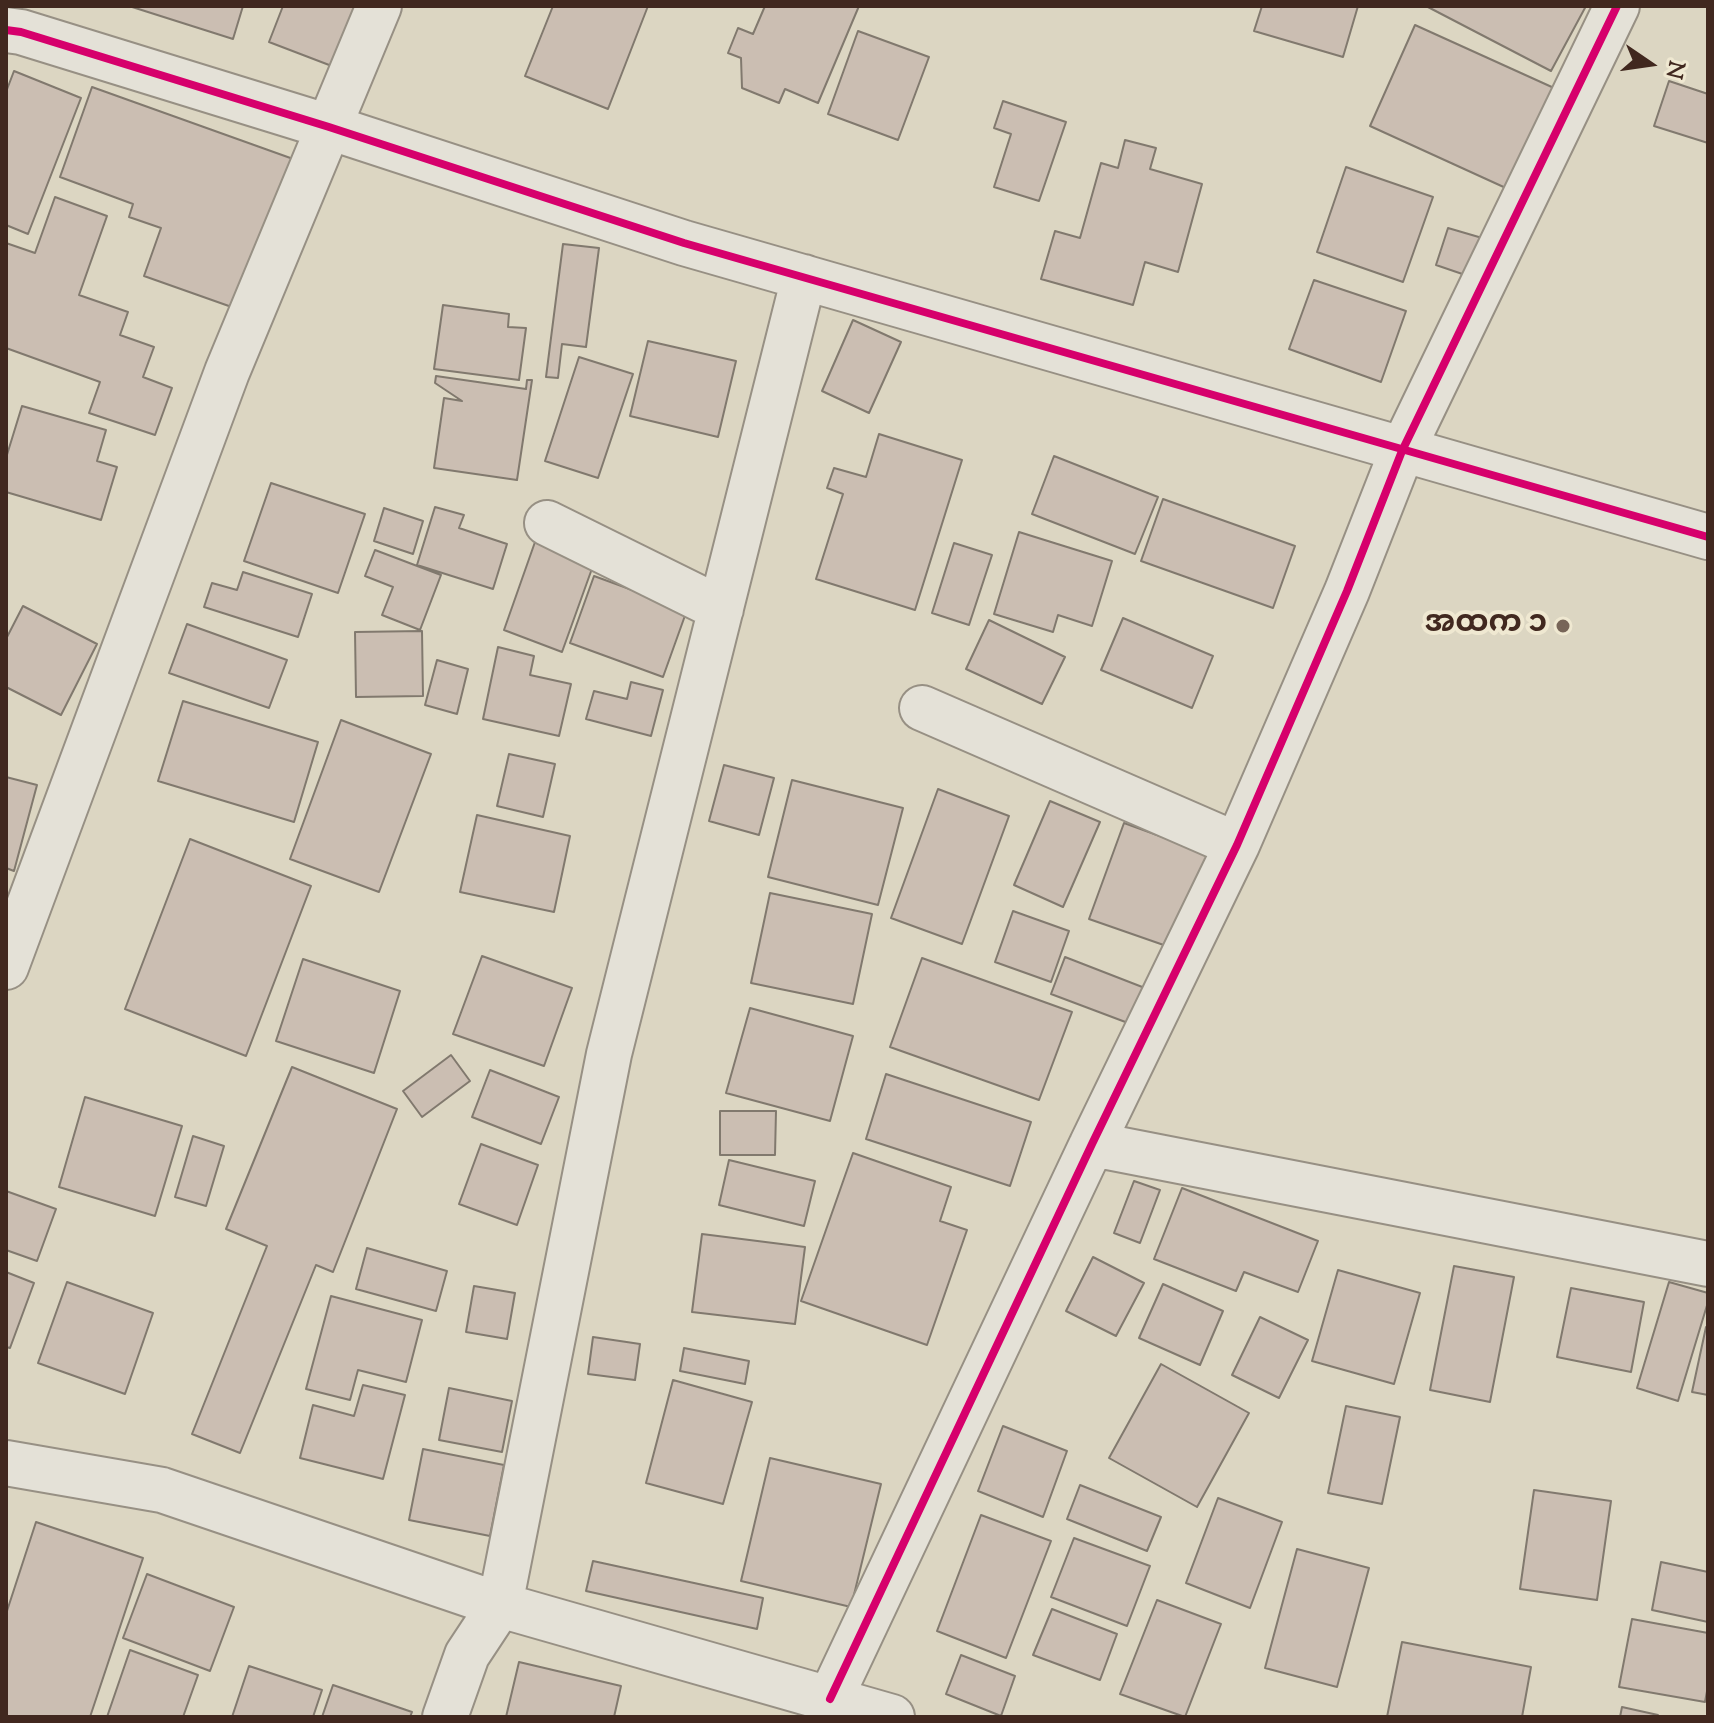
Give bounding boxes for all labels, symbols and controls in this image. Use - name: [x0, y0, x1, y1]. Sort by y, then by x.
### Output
- north arrow: [1610, 24, 1690, 104]
- text: N: [1656, 57, 1691, 82]
- place label: အထက ၁: [1425, 608, 1547, 644]
- marker: အထက ၁: [1554, 617, 1572, 635]

